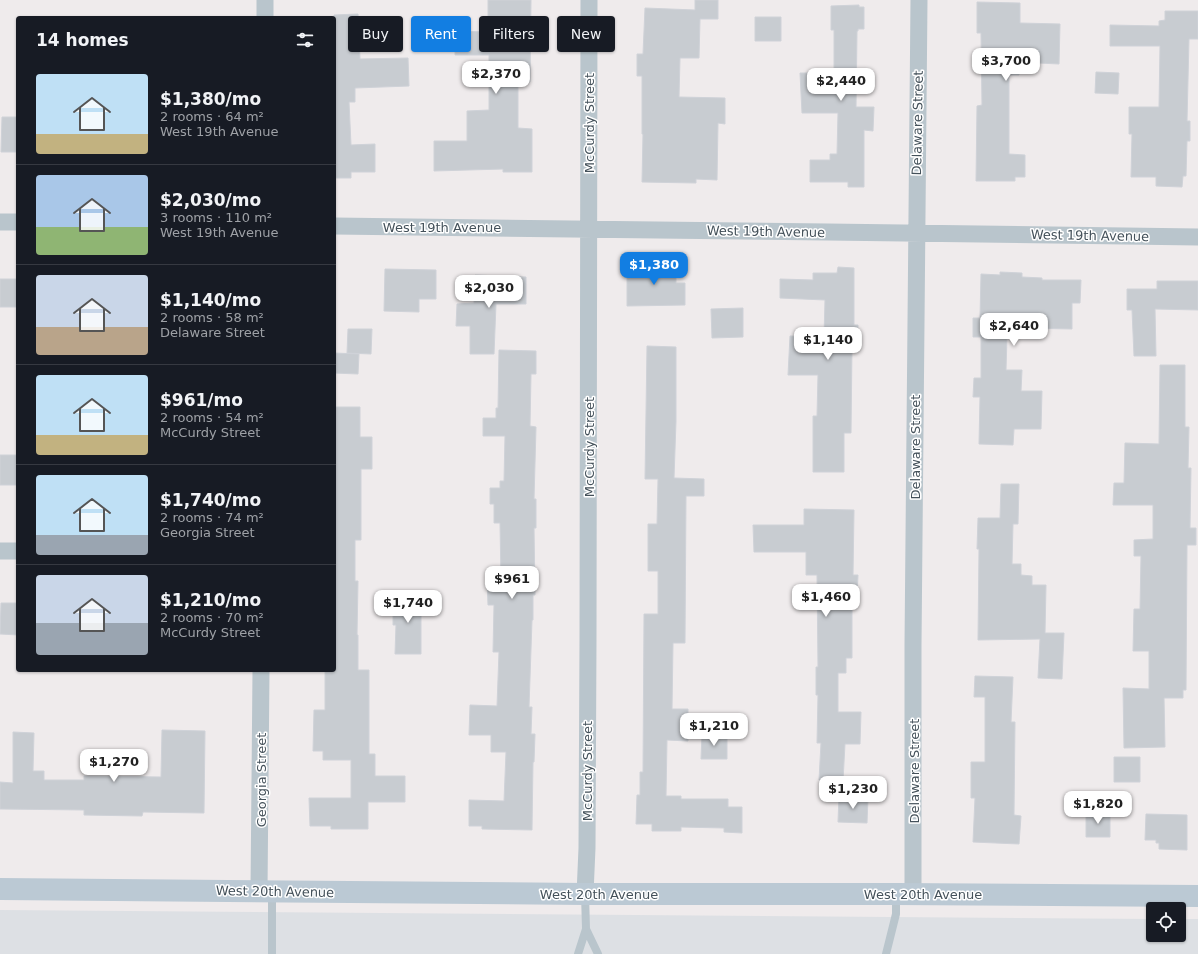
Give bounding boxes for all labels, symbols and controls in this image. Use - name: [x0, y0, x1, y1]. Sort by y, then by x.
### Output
- chip: Buy: [348, 16, 403, 52]
- chip: Rent: [411, 16, 471, 52]
- chip: Filters: [479, 16, 549, 52]
- chip: New: [557, 16, 615, 52]
- icon: filters: [294, 29, 316, 51]
- text: 14 homes: [36, 30, 129, 50]
- pin: $3,700: [973, 48, 1039, 82]
- text: $3,700: [981, 53, 1031, 68]
- pin: $2,370: [463, 61, 529, 95]
- text: $2,370: [471, 66, 521, 81]
- pin: $2,440: [808, 68, 874, 102]
- street label: Delaware Street: [909, 70, 926, 176]
- street label: McCurdy Street: [582, 73, 597, 173]
- text: $2,440: [816, 73, 866, 88]
- text: $1,380/mo: [160, 89, 261, 109]
- icon: home: [68, 90, 116, 138]
- text: 2 rooms · 64 m²: [160, 109, 264, 124]
- text: West 19th Avenue: [160, 124, 278, 139]
- text: $2,030/mo: [160, 190, 261, 210]
- icon: home: [68, 191, 116, 239]
- text: 3 rooms · 110 m²: [160, 210, 272, 225]
- street label: West 19th Avenue: [383, 220, 501, 235]
- street label: West 19th Avenue: [707, 223, 825, 240]
- text: West 19th Avenue: [160, 225, 278, 240]
- street label: West 19th Avenue: [1031, 227, 1149, 244]
- pin: $1,380: [621, 252, 687, 286]
- text: $1,380: [629, 257, 679, 272]
- pin: $2,030: [456, 275, 522, 309]
- text: $2,030: [464, 280, 514, 295]
- text: $1,140/mo: [160, 290, 261, 310]
- icon: home: [68, 291, 116, 339]
- text: 2 rooms · 58 m²: [160, 310, 264, 325]
- pin: $2,640: [981, 313, 1047, 347]
- text: $2,640: [989, 318, 1039, 333]
- text: Delaware Street: [160, 325, 265, 340]
- pin: $1,140: [795, 327, 861, 361]
- text: $1,140: [803, 332, 853, 347]
- text: $961/mo: [160, 390, 243, 410]
- icon: home: [68, 391, 116, 439]
- street label: Delaware Street: [908, 395, 923, 499]
- street label: McCurdy Street: [582, 397, 597, 497]
- text: 2 rooms · 54 m²: [160, 410, 264, 425]
- text: McCurdy Street: [160, 425, 260, 440]
- text: $1,740/mo: [160, 490, 261, 510]
- icon: home: [68, 491, 116, 539]
- text: 2 rooms · 74 m²: [160, 510, 264, 525]
- text: Georgia Street: [160, 525, 255, 540]
- pin: $961: [488, 566, 536, 600]
- text: $961: [494, 571, 530, 586]
- pin: $1,460: [793, 584, 859, 618]
- text: $1,460: [801, 589, 851, 604]
- text: $1,210/mo: [160, 590, 261, 610]
- pin: $1,740: [375, 590, 441, 624]
- icon: home: [68, 591, 116, 639]
- text: $1,740: [383, 595, 433, 610]
- text: 2 rooms · 70 m²: [160, 610, 264, 625]
- text: McCurdy Street: [160, 625, 260, 640]
- pin: $1,210: [681, 713, 747, 747]
- text: $1,210: [689, 718, 739, 733]
- street label: Delaware Street: [907, 719, 922, 823]
- street label: McCurdy Street: [580, 721, 595, 821]
- street label: Georgia Street: [254, 733, 269, 827]
- pin: $1,270: [81, 749, 147, 783]
- text: $1,270: [89, 754, 139, 769]
- pin: $1,230: [820, 776, 886, 810]
- text: $1,230: [828, 781, 878, 796]
- pin: $1,820: [1065, 791, 1131, 825]
- text: $1,820: [1073, 796, 1123, 811]
- street label: West 20th Avenue: [216, 883, 334, 900]
- street label: West 20th Avenue: [540, 887, 658, 902]
- street label: West 20th Avenue: [864, 887, 982, 902]
- map controls: [1146, 902, 1186, 942]
- button: locate: [1146, 902, 1186, 942]

